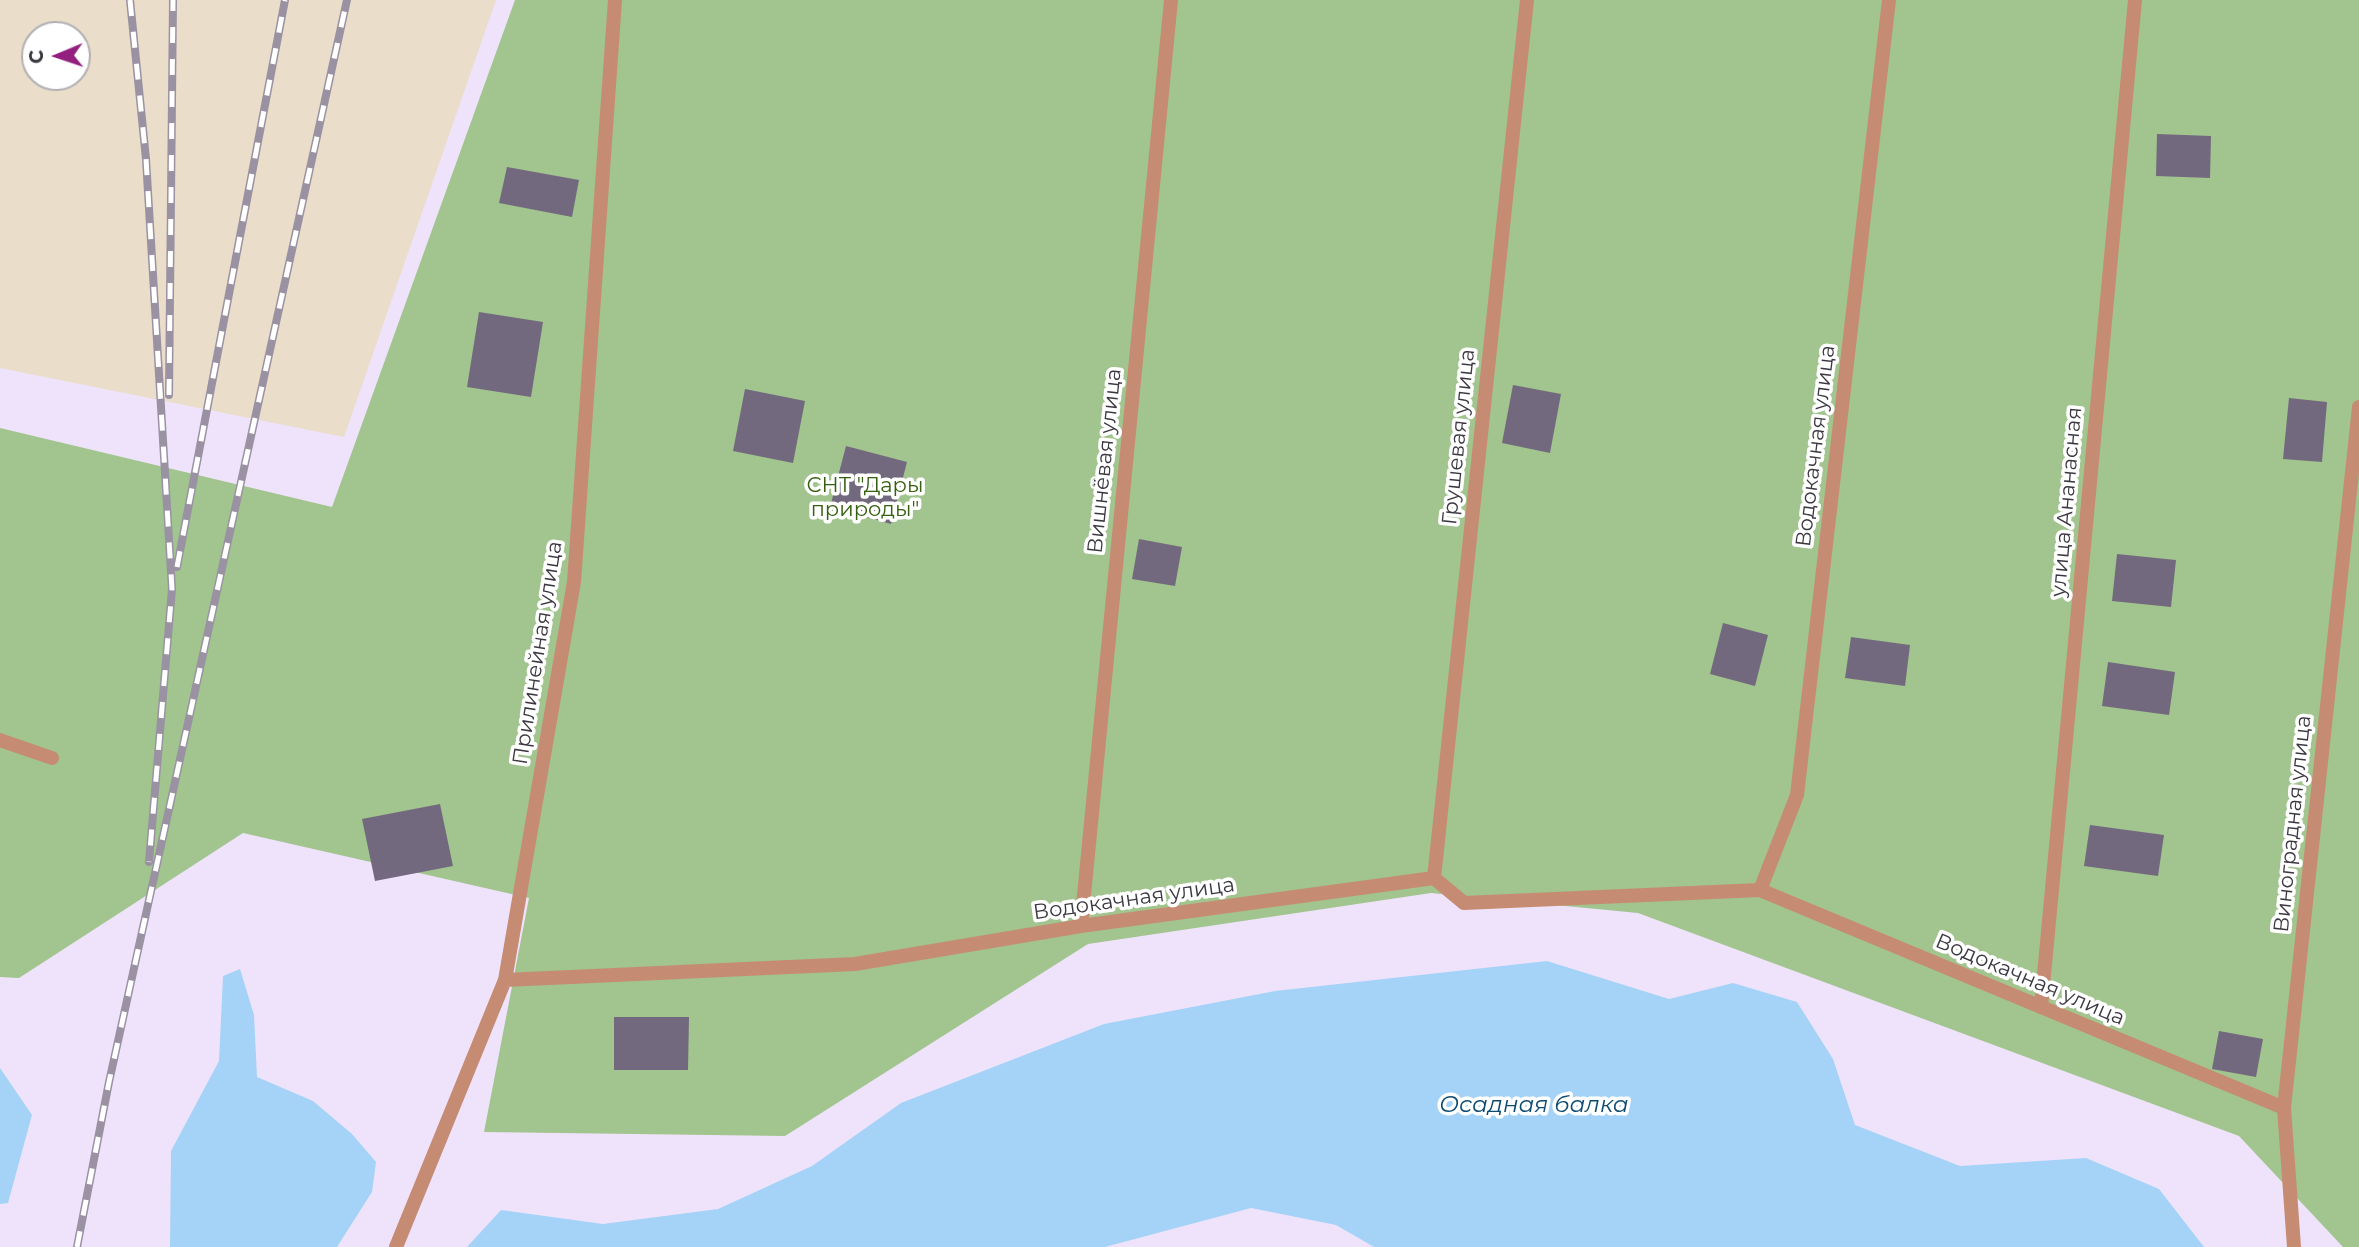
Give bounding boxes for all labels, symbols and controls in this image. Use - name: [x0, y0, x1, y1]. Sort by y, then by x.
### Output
- north arrow: [21, 21, 91, 91]
- text: С: [25, 49, 48, 64]
- street label: Водокачная улица: [1791, 344, 1841, 548]
- street label: Грушевая улица: [1437, 348, 1481, 526]
- street label: Вишнёвая улица: [1083, 367, 1127, 555]
- street label: улица Ананасная: [2046, 406, 2088, 598]
- park label: СНТ "Дары природы": [807, 473, 923, 523]
- street label: Прилинейная улица: [508, 540, 568, 766]
- street label: Виноградная улица: [2269, 714, 2317, 934]
- street label: Водокачная улица: [1032, 872, 1236, 926]
- street label: Водокачная улица: [1932, 929, 2128, 1031]
- water label: Осадная балка: [1439, 1091, 1629, 1119]

